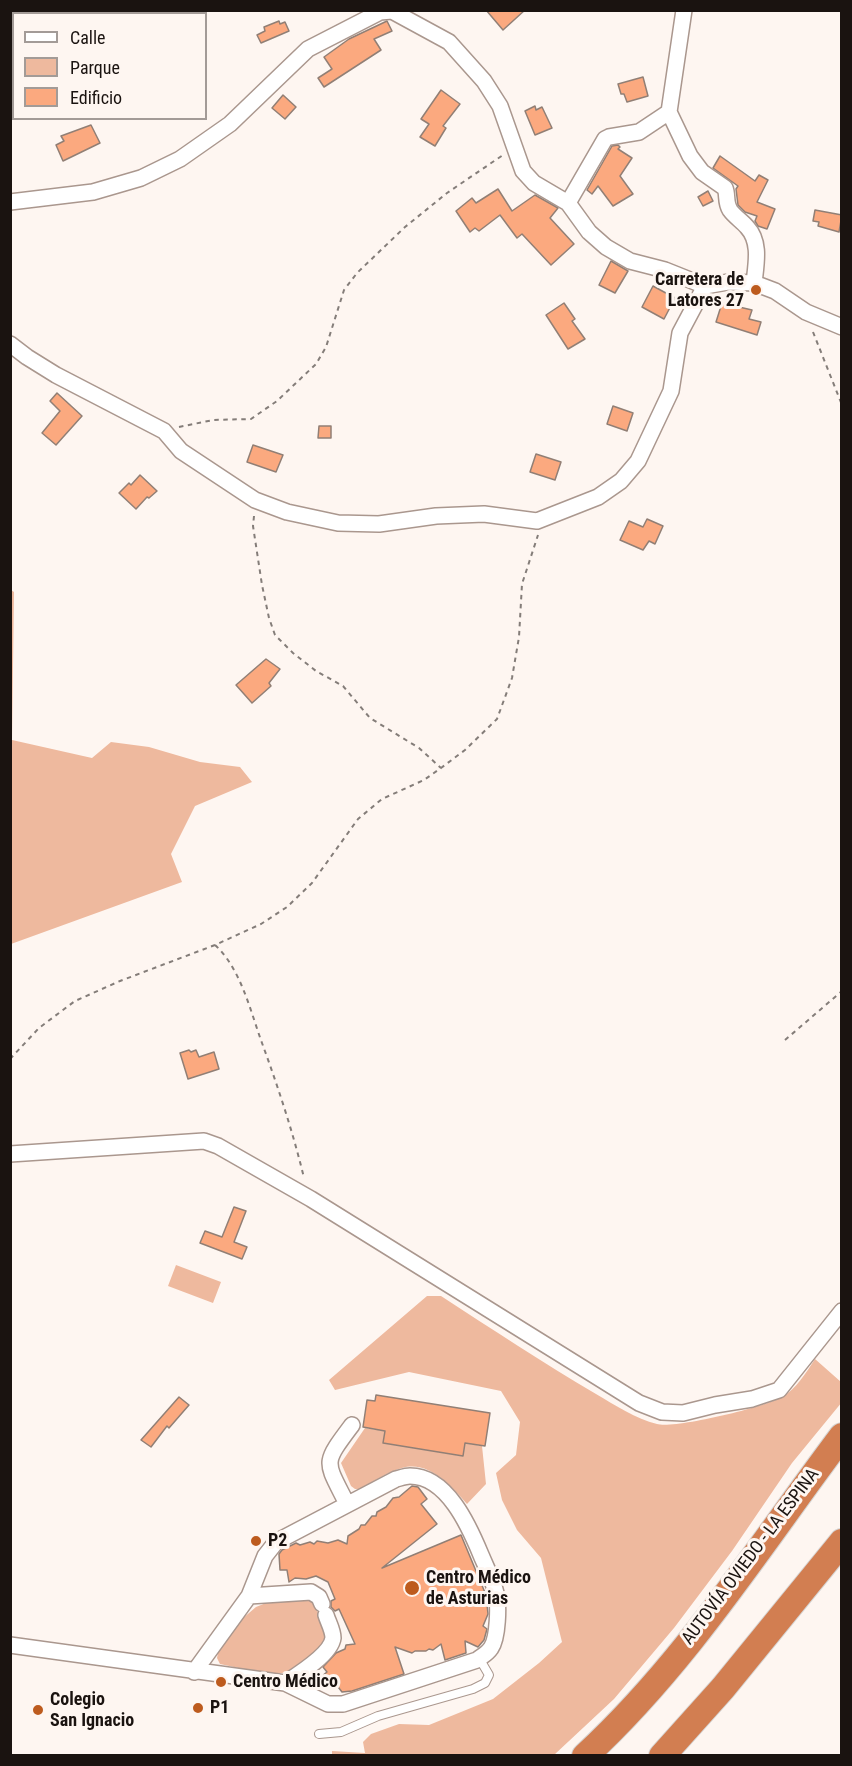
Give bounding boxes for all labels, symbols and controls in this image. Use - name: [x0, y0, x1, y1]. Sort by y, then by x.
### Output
- legend: [12, 12, 207, 120]
- text: Calle: [70, 27, 106, 48]
- text: Parque: [70, 57, 120, 78]
- text: Edificio: [70, 87, 122, 108]
- place label: Carretera de Latores 27: [655, 269, 744, 312]
- marker: Carretera de Latores 27: [749, 283, 763, 297]
- street label: AUTOVÍA OVIEDO - LA ESPINA: [678, 1465, 824, 1649]
- place label: P2: [268, 1530, 287, 1552]
- marker: P2: [249, 1534, 263, 1548]
- place label: Centro Médico de Asturias: [426, 1567, 531, 1610]
- marker: Centro Médico de Asturias: [403, 1579, 421, 1597]
- place label: Centro Médico: [233, 1671, 338, 1693]
- marker: Centro Médico: [214, 1675, 228, 1689]
- place label: Colegio San Ignacio: [50, 1689, 134, 1732]
- place label: P1: [210, 1697, 229, 1719]
- marker: P1: [191, 1701, 205, 1715]
- marker: Colegio San Ignacio: [31, 1703, 45, 1717]

